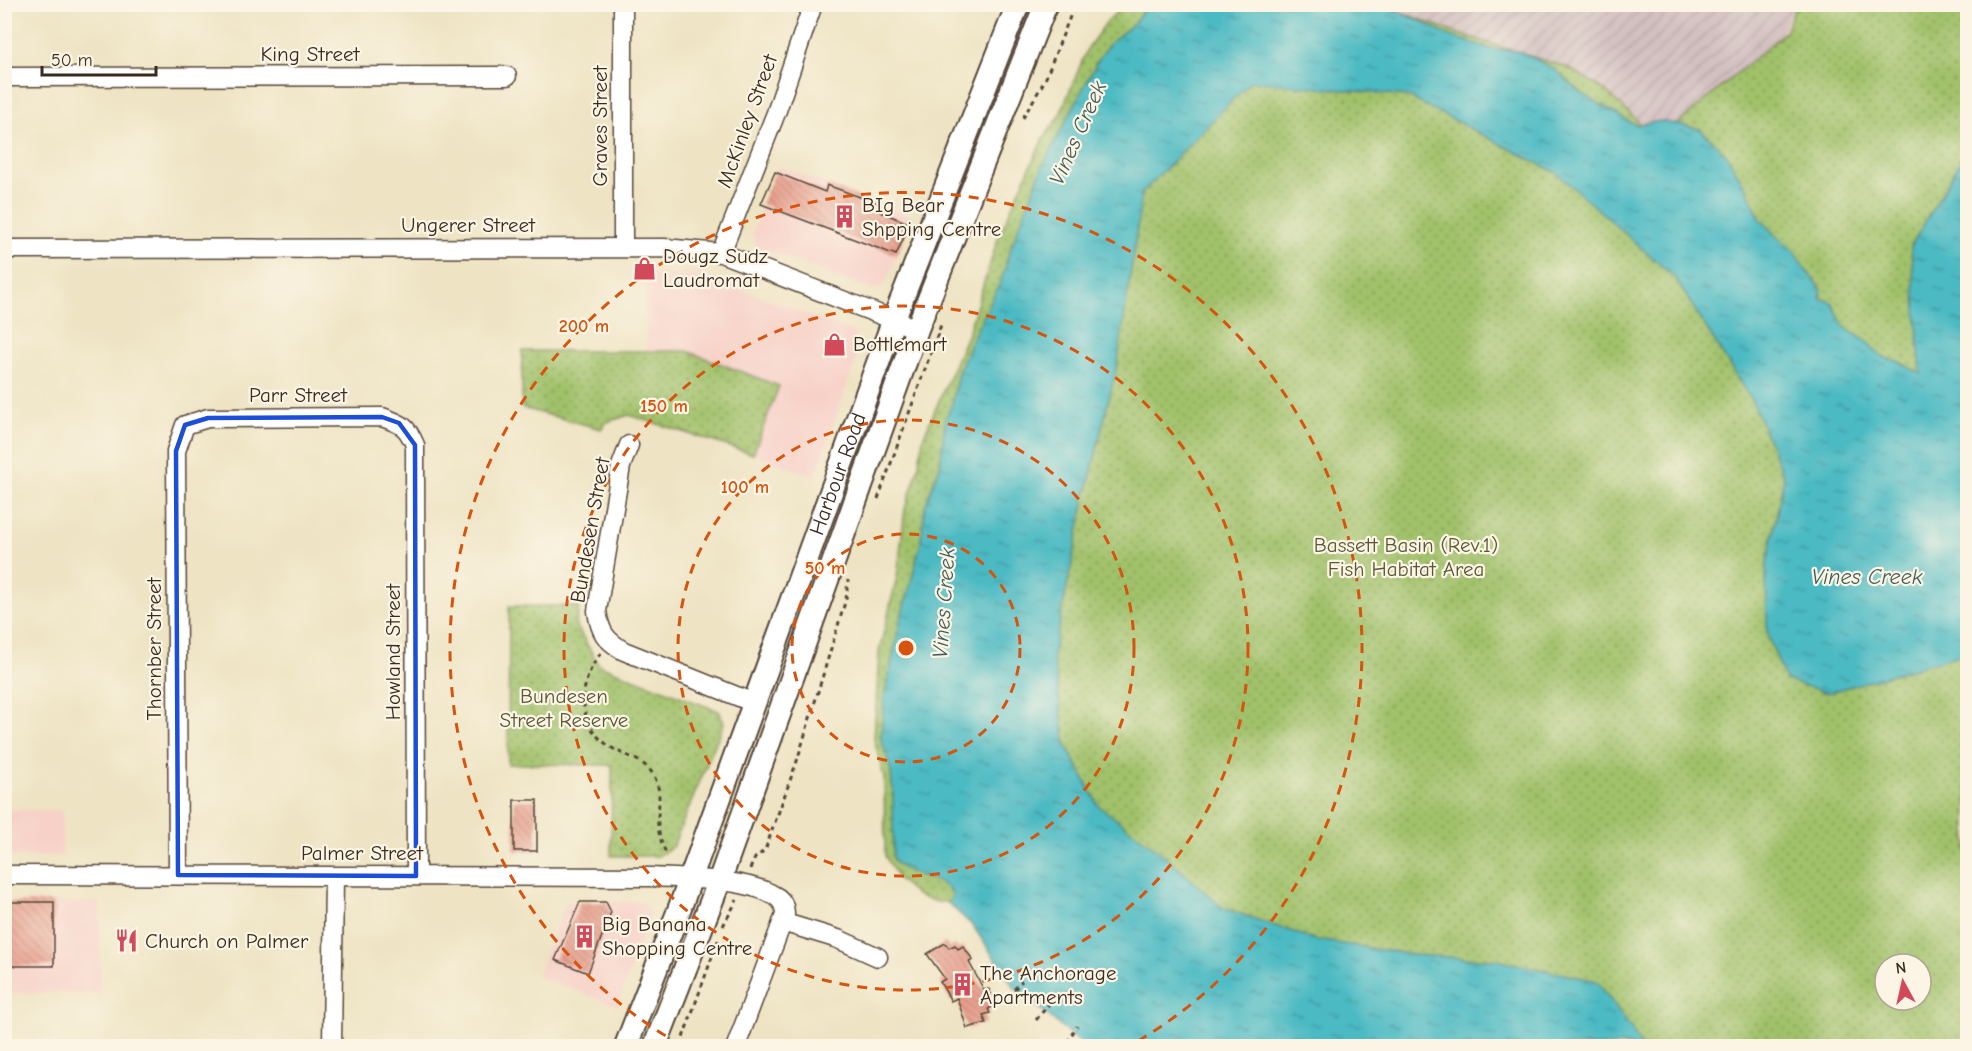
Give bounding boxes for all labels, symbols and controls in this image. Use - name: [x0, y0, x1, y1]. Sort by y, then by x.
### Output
- scale bar: [42, 39, 156, 77]
- street label: King Street: [261, 42, 360, 66]
- text: 50 m: [51, 50, 93, 71]
- street label: McKinley Street: [712, 50, 783, 191]
- street label: Graves Street: [588, 64, 612, 187]
- water label: Vines Creek: [1044, 77, 1113, 189]
- place label: BIg Bear Shpping Centre: [862, 193, 1001, 241]
- building icon: BIg Bear Shpping Centre: [831, 204, 857, 230]
- street label: Ungerer Street: [401, 213, 536, 237]
- place label: Dougz Sudz Laudromat: [663, 244, 768, 292]
- shop icon: Dougz Sudz Laudromat: [632, 255, 658, 281]
- text: 200 m: [559, 316, 609, 337]
- shop icon: Bottlemart: [822, 331, 848, 357]
- place label: Bottlemart: [853, 332, 948, 356]
- street label: Parr Street: [249, 383, 348, 407]
- text: 150 m: [640, 396, 688, 417]
- street label: Harbour Road: [804, 410, 871, 538]
- street label: Bundesen Street: [565, 454, 615, 605]
- text: 100 m: [721, 477, 769, 498]
- park label: Bassett Basin (Rev.1) Fish Habitat Area: [1314, 533, 1498, 581]
- water label: Vines Creek: [927, 546, 961, 659]
- text: 50 m: [805, 558, 845, 579]
- water label: Vines Creek: [1812, 564, 1923, 590]
- street label: Thornber Street: [142, 577, 166, 720]
- street label: Howland Street: [381, 583, 405, 720]
- centre of rings: [896, 638, 916, 658]
- park label: Bundesen Street Reserve: [500, 684, 628, 732]
- street label: Palmer Street: [301, 841, 424, 865]
- place label: Big Banana Shopping Centre: [602, 912, 752, 960]
- building icon: Big Banana Shopping Centre: [571, 923, 597, 949]
- restaurant icon: Church on Palmer: [114, 928, 140, 954]
- place label: Church on Palmer: [145, 929, 309, 953]
- north arrow: [1873, 952, 1933, 1012]
- text: N: [1895, 958, 1907, 978]
- place label: The Anchorage Apartments: [980, 961, 1116, 1009]
- building icon: The Anchorage Apartments: [949, 972, 975, 998]

